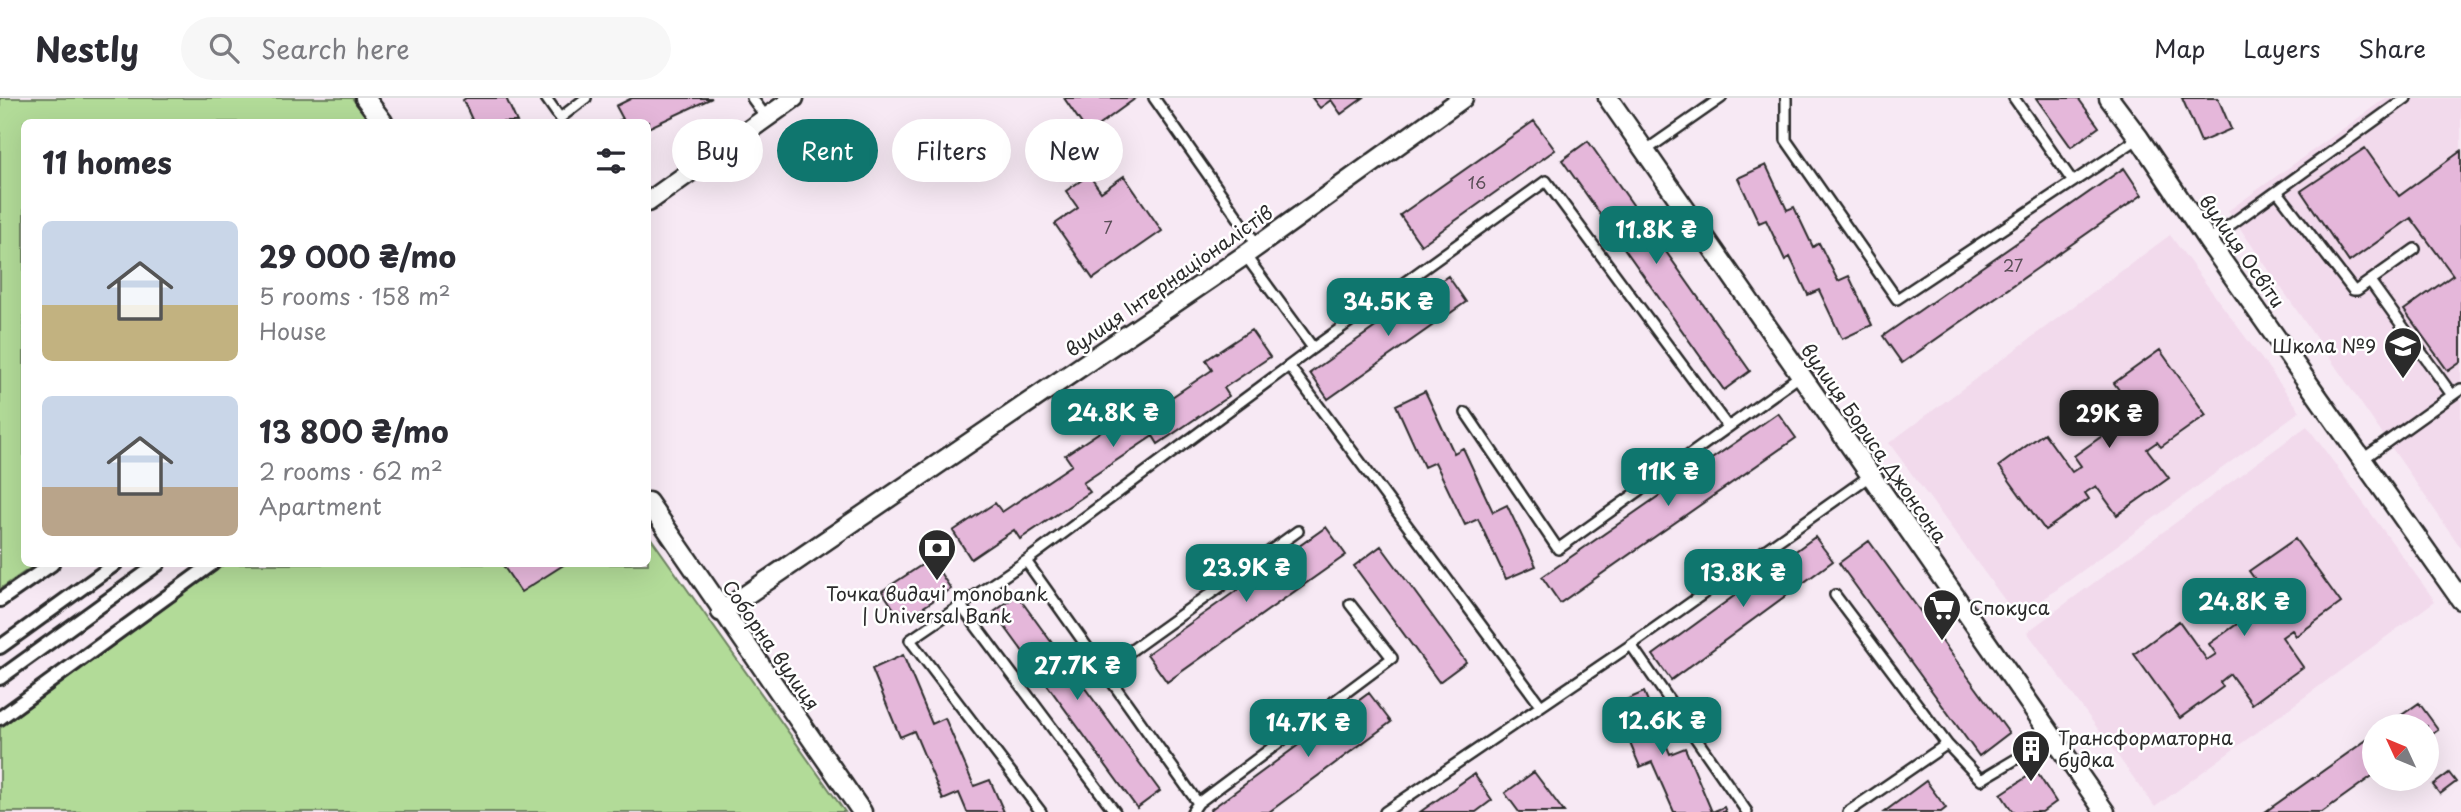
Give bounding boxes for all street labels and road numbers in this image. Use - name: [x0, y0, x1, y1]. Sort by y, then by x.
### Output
- street label: вулиця Освіти: [2193, 188, 2292, 313]
- street label: вулиця Інтернаціоналістів: [1059, 198, 1278, 363]
- street label: вулиця Бориса Джонсона: [1795, 337, 1955, 548]
- street label: Соборна вулиця: [716, 574, 827, 715]

